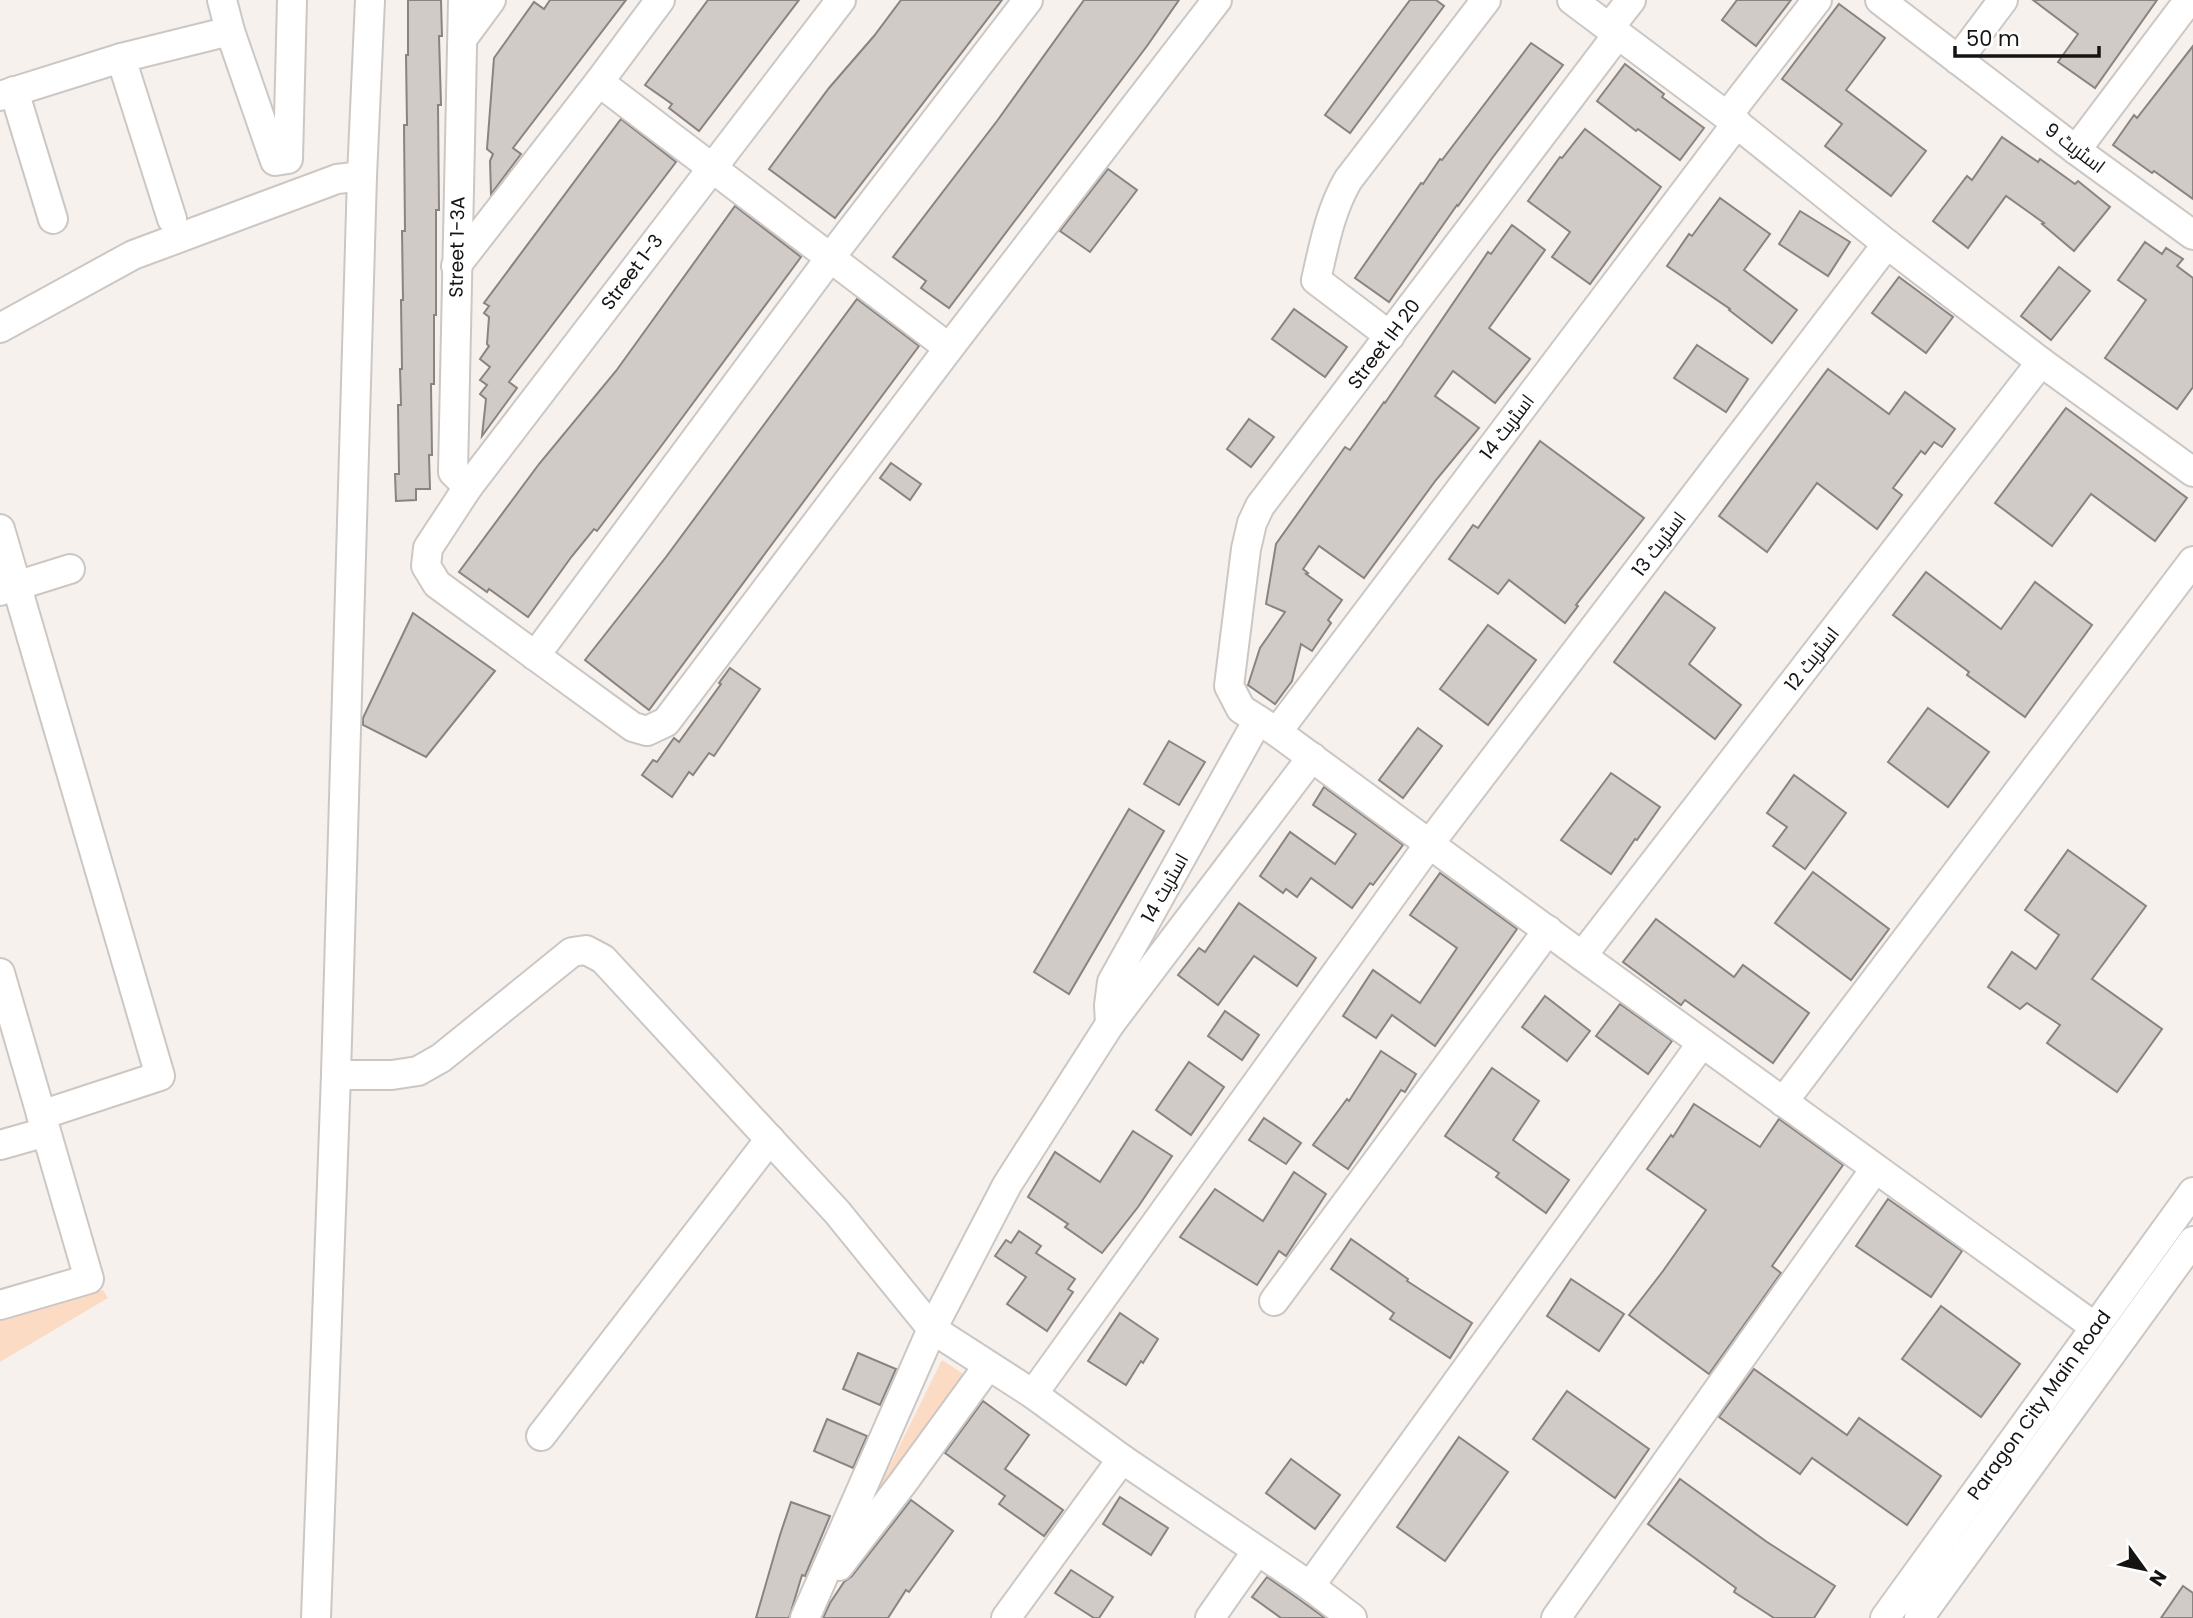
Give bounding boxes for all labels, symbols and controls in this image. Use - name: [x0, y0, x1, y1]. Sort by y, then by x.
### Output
- scale bar: [1955, 14, 2098, 58]
- text: 50 m: [1966, 24, 2020, 53]
- street label: اسٹریٹ 9: [2039, 116, 2111, 180]
- street label: Street 1-3A: [443, 196, 471, 298]
- street label: Street 1-3: [595, 229, 669, 315]
- street label: Street IH 20: [1341, 293, 1427, 395]
- street label: اسٹریٹ 14: [1473, 389, 1541, 465]
- street label: اسٹریٹ 13: [1626, 506, 1692, 582]
- street label: اسٹریٹ 12: [1778, 621, 1846, 697]
- street label: اسٹریٹ 14: [1135, 848, 1195, 928]
- street label: Paragon City Main Road: [1961, 1305, 2117, 1505]
- north arrow: [2109, 1534, 2179, 1604]
- text: N: [2143, 1565, 2173, 1591]

